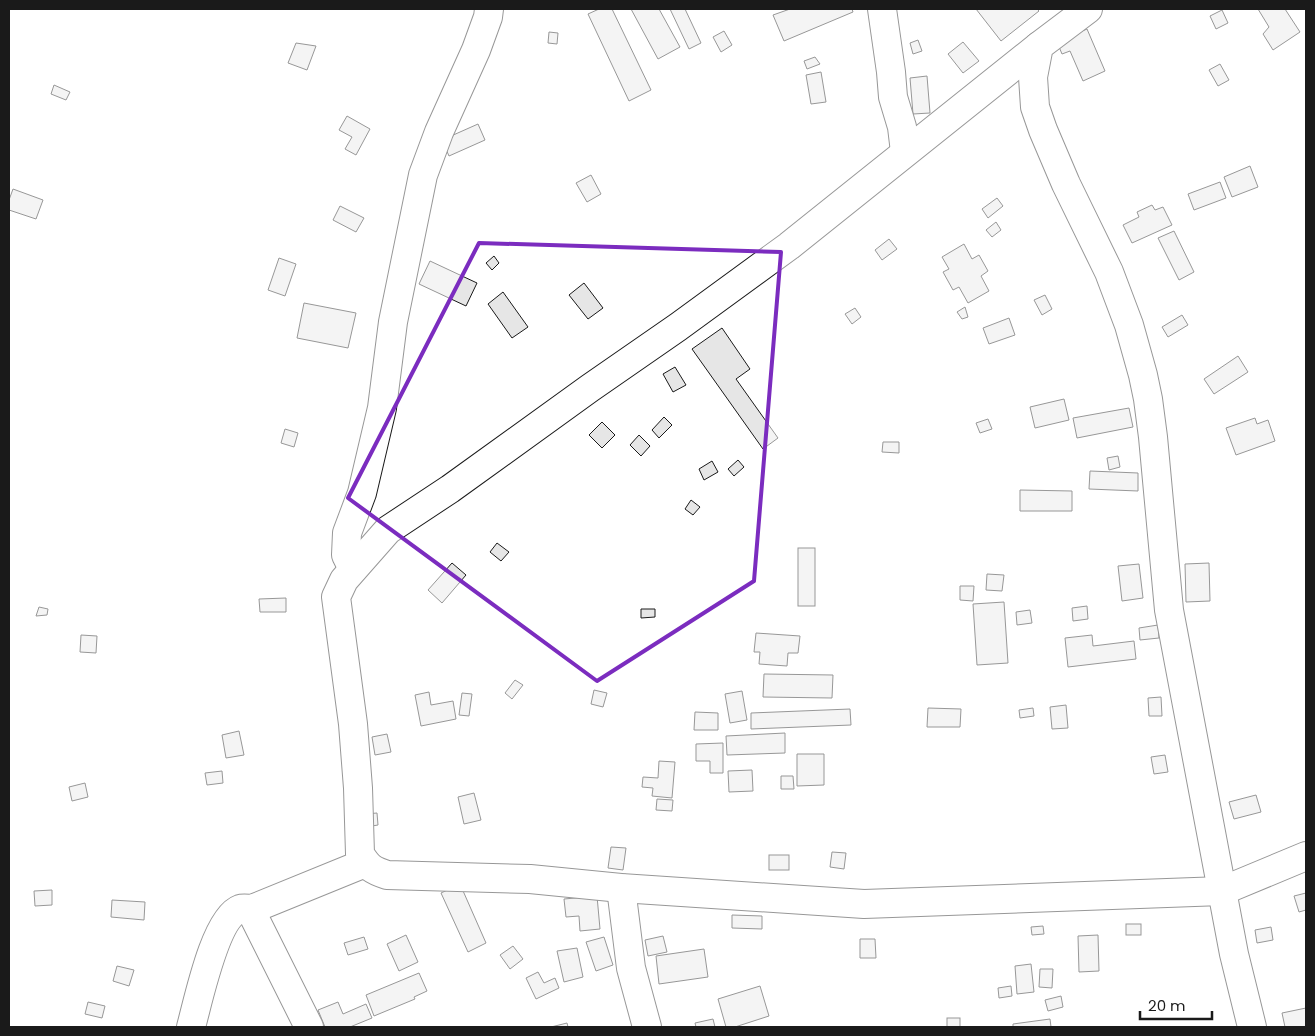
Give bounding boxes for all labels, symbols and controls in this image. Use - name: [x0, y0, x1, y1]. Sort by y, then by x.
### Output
- scale bar: [1140, 988, 1212, 1020]
- text: 20 m: [1148, 995, 1186, 1016]

